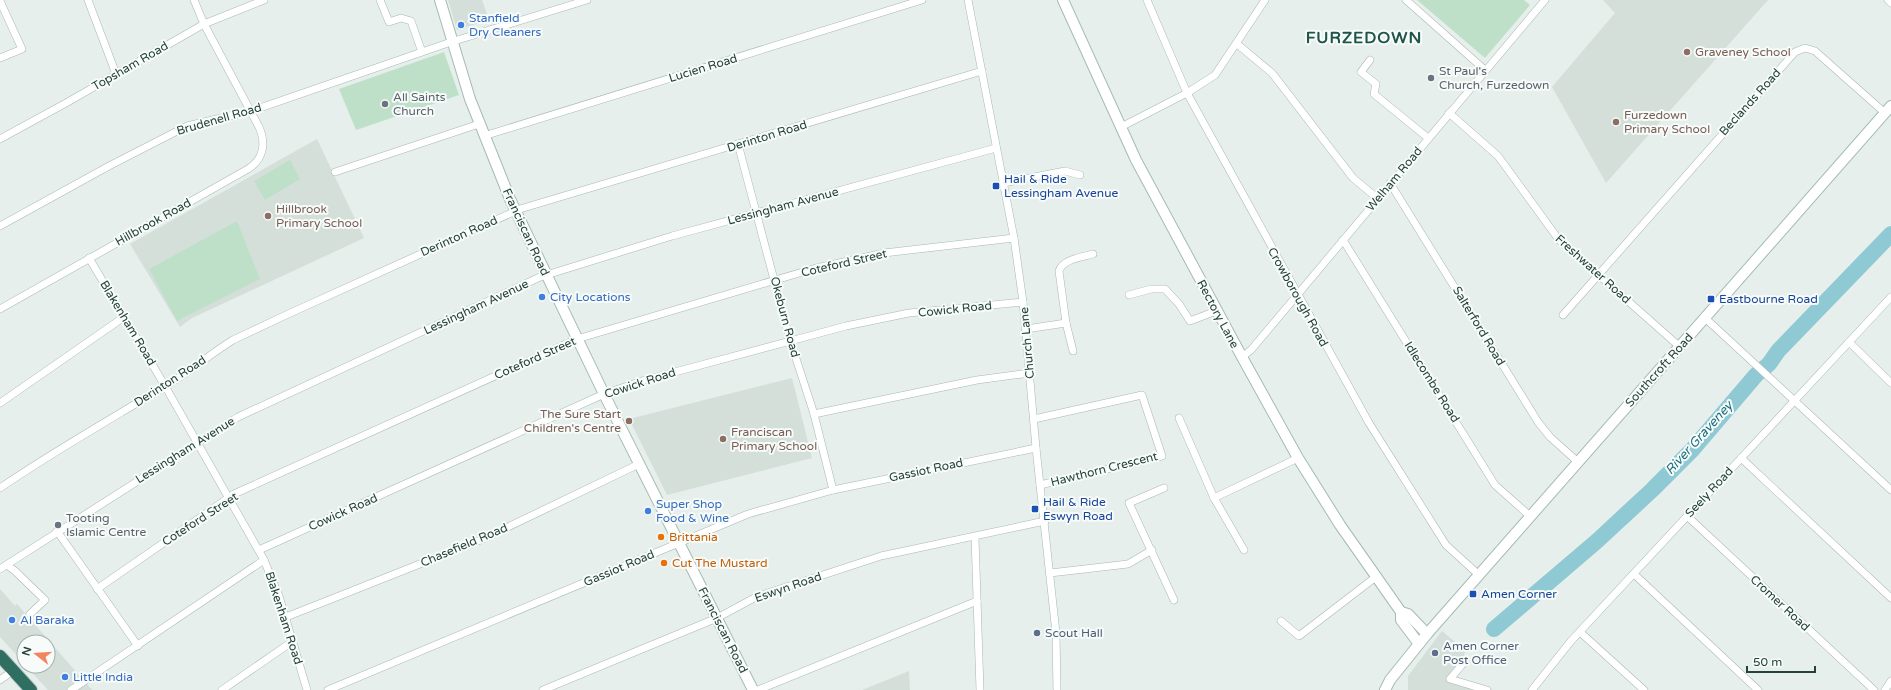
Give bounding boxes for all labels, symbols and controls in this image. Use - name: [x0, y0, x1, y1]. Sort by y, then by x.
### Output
- place label: Stanfield Dry Cleaners: [469, 11, 542, 39]
- marker: Stanfield Dry Cleaners: [456, 20, 466, 30]
- district label: FURZEDOWN: [1306, 28, 1422, 48]
- street label: Topsham Road: [89, 39, 171, 93]
- place label: Graveney School: [1695, 45, 1791, 59]
- marker: Graveney School: [1682, 47, 1692, 57]
- street label: Lucien Road: [667, 51, 739, 85]
- place label: St Paul's Church, Furzedown: [1439, 64, 1549, 92]
- street label: Beclands Road: [1716, 66, 1784, 138]
- marker: St Paul's Church, Furzedown: [1426, 73, 1436, 83]
- place label: All Saints Church: [393, 90, 446, 118]
- marker: All Saints Church: [380, 99, 390, 109]
- street label: Brudenell Road: [175, 100, 263, 138]
- place label: Furzedown Primary School: [1624, 108, 1710, 136]
- street label: Derinton Road: [725, 117, 809, 155]
- marker: Furzedown Primary School: [1611, 117, 1621, 127]
- street label: Welham Road: [1363, 144, 1425, 214]
- place label: Hail & Ride Lessingham Avenue: [1004, 172, 1118, 200]
- marker: Hail & Ride Lessingham Avenue: [991, 181, 1001, 191]
- street label: Lessingham Avenue: [726, 184, 840, 228]
- street label: Franciscan Road: [500, 186, 552, 278]
- street label: Hillbrook Road: [113, 195, 193, 249]
- place label: Hillbrook Primary School: [276, 202, 362, 230]
- marker: Hillbrook Primary School: [263, 211, 273, 221]
- street label: Derinton Road: [418, 213, 500, 259]
- street label: Freshwater Road: [1553, 232, 1633, 306]
- street label: Crowborough Road: [1265, 245, 1331, 349]
- street label: Coteford Street: [800, 246, 889, 280]
- street label: Okeburn Road: [768, 275, 802, 359]
- street label: Lessingham Avenue: [421, 276, 531, 337]
- street label: Rectory Lane: [1194, 277, 1242, 351]
- street label: Blakenham Road: [97, 278, 159, 368]
- street label: Salterford Road: [1450, 284, 1508, 368]
- place label: City Locations: [550, 290, 631, 304]
- marker: City Locations: [537, 292, 547, 302]
- place label: Eastbourne Road: [1719, 292, 1818, 306]
- marker: Eastbourne Road: [1706, 294, 1716, 304]
- street label: Cowick Road: [917, 298, 993, 320]
- street label: Church Lane: [1017, 306, 1037, 379]
- street label: Southcroft Road: [1622, 330, 1696, 410]
- street label: Coteford Street: [492, 334, 578, 382]
- street label: Idlecombe Road: [1401, 339, 1463, 425]
- street label: Derinton Road: [132, 353, 208, 409]
- street label: Cowick Road: [603, 365, 677, 401]
- water label: River Graveney: [1662, 396, 1738, 478]
- place label: The Sure Start Children's Centre: [524, 407, 621, 435]
- street label: Lessingham Avenue: [133, 414, 237, 486]
- marker: The Sure Start Children's Centre: [624, 416, 634, 426]
- place label: Franciscan Primary School: [731, 425, 817, 453]
- marker: Franciscan Primary School: [718, 434, 728, 444]
- street label: Hawthorn Crescent: [1049, 449, 1159, 489]
- street label: Gassiot Road: [888, 455, 964, 485]
- street label: Seely Road: [1682, 464, 1736, 520]
- street label: Coteford Street: [159, 489, 241, 549]
- street label: Cowick Road: [306, 491, 380, 533]
- place label: Hail & Ride Eswyn Road: [1043, 495, 1113, 523]
- place label: Super Shop Food & Wine: [656, 497, 729, 525]
- marker: Hail & Ride Eswyn Road: [1030, 504, 1040, 514]
- marker: Super Shop Food & Wine: [643, 506, 653, 516]
- place label: Tooting Islamic Centre: [66, 511, 146, 539]
- marker: Tooting Islamic Centre: [53, 520, 63, 530]
- street label: Chasefield Road: [418, 520, 510, 570]
- place label: Brittania: [669, 530, 718, 544]
- marker: Brittania: [656, 532, 666, 542]
- street label: Gassiot Road: [582, 547, 656, 589]
- place label: Cut The Mustard: [672, 556, 767, 570]
- marker: Cut The Mustard: [659, 558, 669, 568]
- street label: Eswyn Road: [753, 569, 823, 605]
- street label: Blakenham Road: [262, 570, 306, 666]
- street label: Cromer Road: [1748, 572, 1812, 634]
- street label: Franciscan Road: [695, 585, 751, 675]
- place label: Amen Corner: [1481, 587, 1557, 601]
- marker: Amen Corner: [1468, 589, 1478, 599]
- place label: Al Baraka: [20, 613, 75, 627]
- marker: Al Baraka: [7, 615, 17, 625]
- place label: Scout Hall: [1045, 626, 1103, 640]
- marker: Scout Hall: [1032, 628, 1042, 638]
- north arrow: [16, 634, 56, 674]
- place label: Amen Corner Post Office: [1443, 639, 1519, 667]
- text: N: [19, 645, 34, 657]
- marker: Amen Corner Post Office: [1430, 648, 1440, 658]
- scale bar: [1747, 648, 1815, 674]
- text: 50 m: [1753, 655, 1782, 669]
- place label: Little India: [73, 670, 133, 684]
- marker: Little India: [60, 672, 70, 682]

